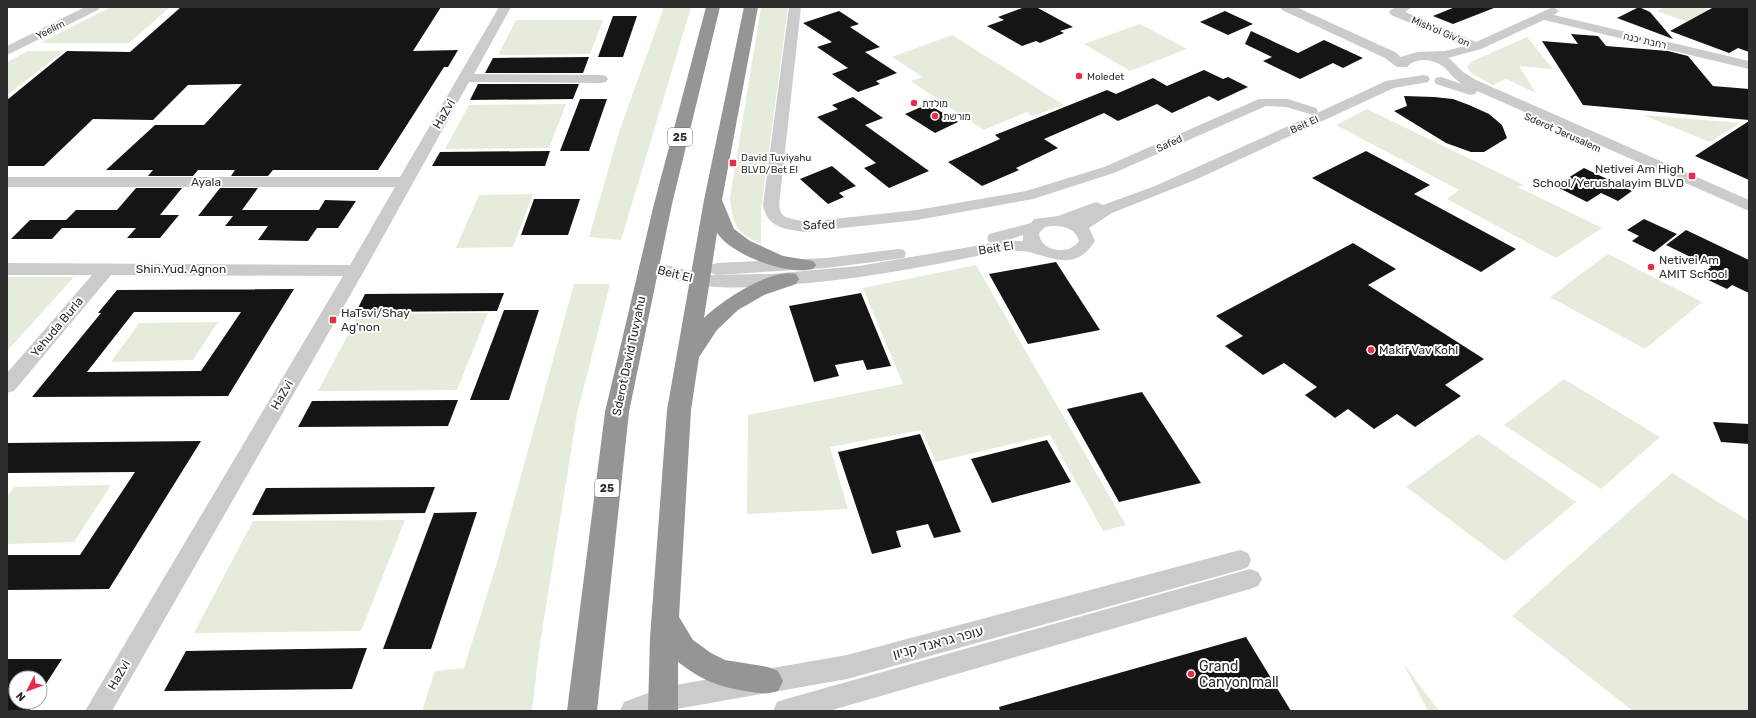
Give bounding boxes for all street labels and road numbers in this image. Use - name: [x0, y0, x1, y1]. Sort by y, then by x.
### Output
- street label: Mish'ol Giv'on: [1410, 14, 1472, 50]
- street label: Yeelim: [34, 18, 67, 42]
- street label: רחבת יבנה: [1622, 30, 1668, 52]
- street label: HaZvi: [430, 97, 458, 131]
- street label: Sderot Jerusalem: [1522, 111, 1603, 155]
- street label: Beit El: [1288, 113, 1320, 136]
- road number: 25: [668, 128, 692, 146]
- street label: Safed: [1155, 133, 1184, 155]
- street label: Ayala: [191, 175, 221, 189]
- street label: Safed: [803, 217, 835, 233]
- street label: Beit El: [977, 238, 1015, 258]
- street label: Shin.Yud. Agnon: [136, 262, 226, 276]
- street label: Beit El: [656, 263, 694, 285]
- street label: Yehuda Burla: [28, 294, 86, 360]
- street label: Sderot David Tuvyahu: [609, 295, 649, 417]
- street label: HaZvi: [268, 378, 296, 412]
- road number: 25: [595, 479, 619, 497]
- street label: עופר גראנד קניון: [891, 622, 985, 663]
- street label: HaZvi: [105, 658, 133, 692]

